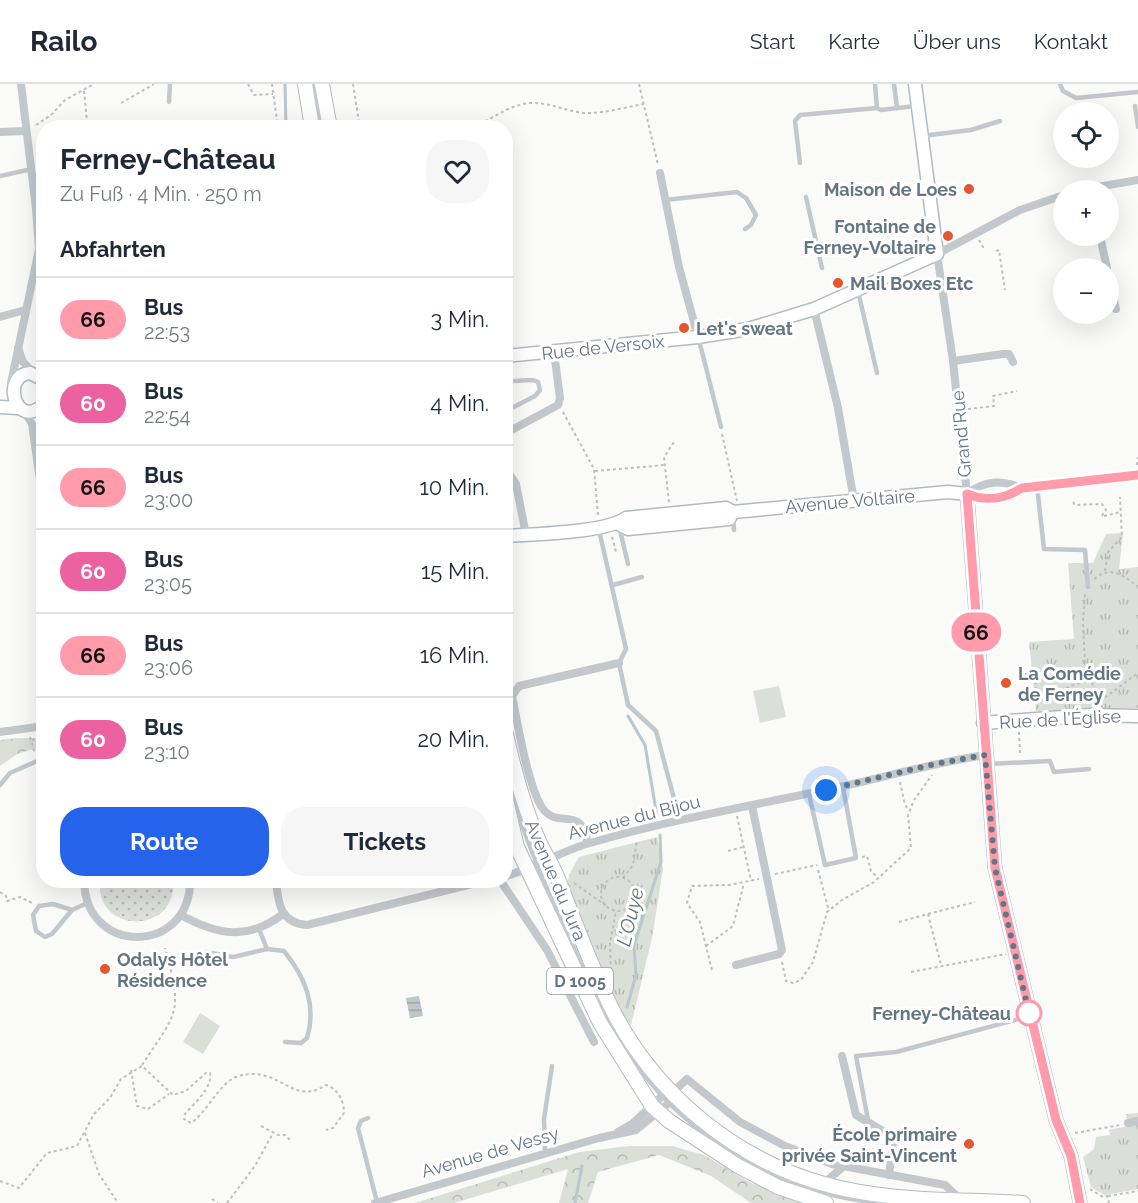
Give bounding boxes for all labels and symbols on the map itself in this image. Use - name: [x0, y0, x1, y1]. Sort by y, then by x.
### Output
- place label: Maison de Loes: [824, 179, 957, 200]
- marker: Maison de Loes: [962, 182, 976, 196]
- place label: Fontaine de Ferney-Voltaire: [803, 216, 936, 258]
- marker: Fontaine de Ferney-Voltaire: [941, 229, 955, 243]
- place label: Mail Boxes Etc: [850, 273, 973, 294]
- marker: Mail Boxes Etc: [831, 276, 845, 290]
- place label: Let's sweat: [696, 318, 793, 339]
- marker: Let's sweat: [677, 321, 691, 335]
- street label: Rue de Versoix: [540, 330, 666, 364]
- street label: Grand'Rue: [947, 389, 975, 478]
- street label: Avenue Voltaire: [784, 485, 916, 517]
- line badge: 66: [949, 612, 1003, 652]
- place label: La Comédie de Ferney: [1018, 663, 1121, 705]
- marker: La Comédie de Ferney: [999, 676, 1013, 690]
- street label: Rue de l'Église: [999, 704, 1122, 733]
- your location: [811, 775, 841, 805]
- street label: Avenue du Bijou: [566, 790, 702, 844]
- street label: Avenue du Jura: [521, 816, 591, 944]
- water label: L'Ouye: [611, 885, 649, 949]
- place label: Odalys Hôtel Résidence: [117, 949, 228, 991]
- marker: Odalys Hôtel Résidence: [98, 962, 112, 976]
- road number: D 1005: [547, 968, 613, 994]
- marker: Ferney-Château: [1016, 1000, 1042, 1026]
- place label: Ferney-Château: [872, 1003, 1011, 1024]
- street label: Avenue de Vessy: [419, 1122, 561, 1182]
- place label: École primaire privée Saint-Vincent: [782, 1124, 957, 1166]
- marker: École primaire privée Saint-Vincent: [962, 1137, 976, 1151]

